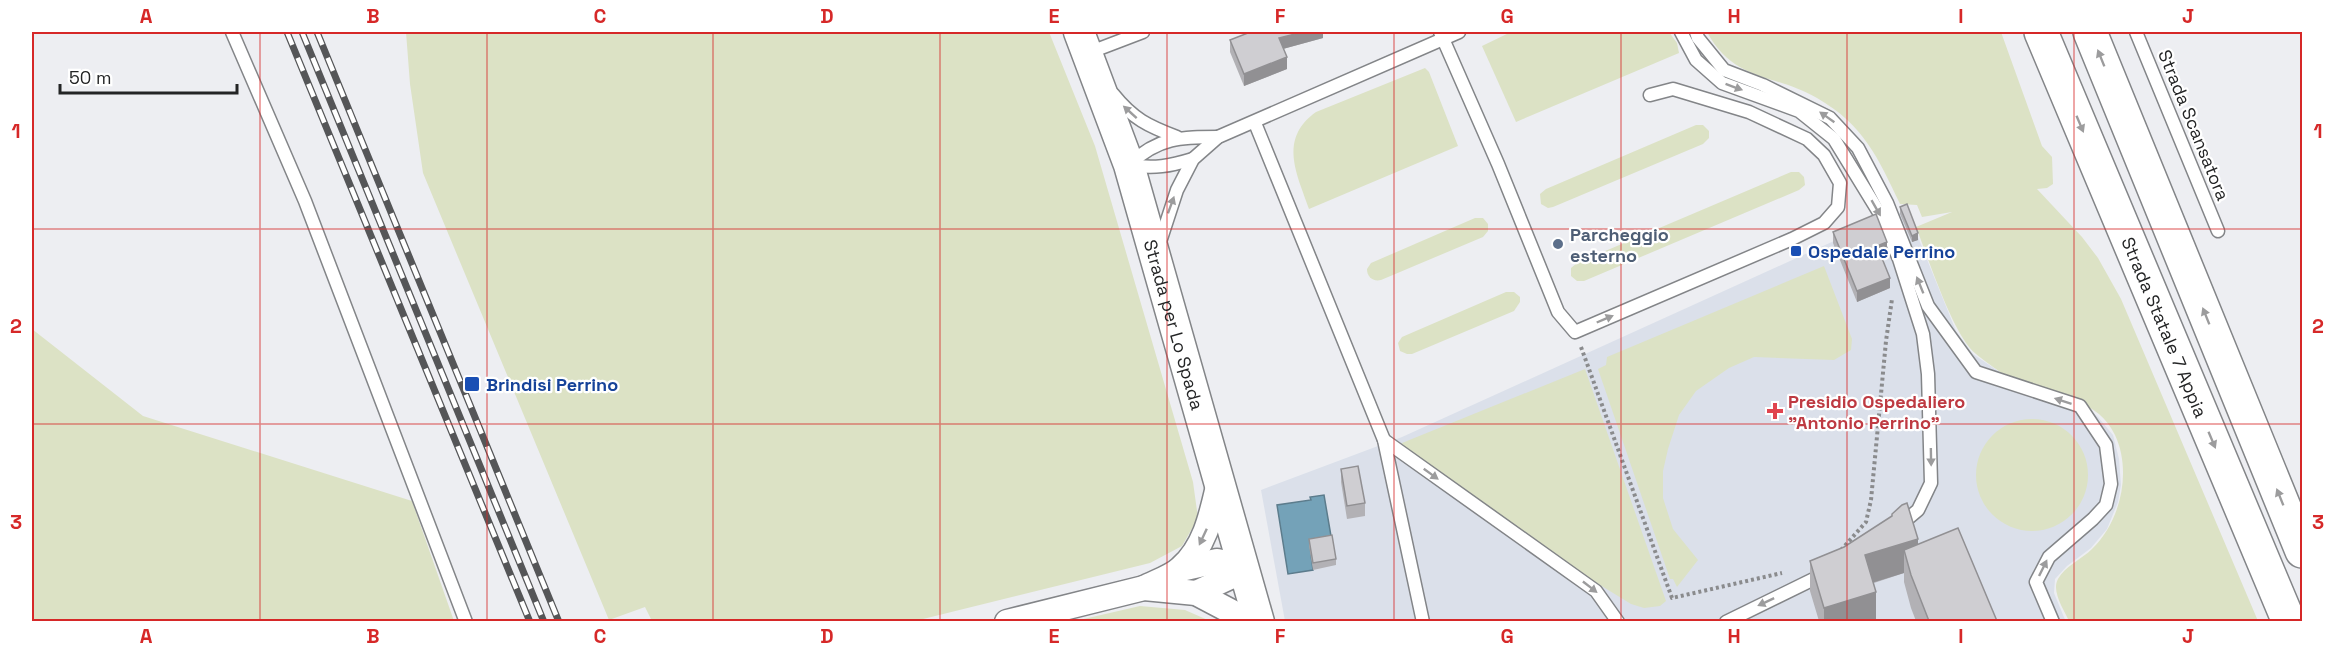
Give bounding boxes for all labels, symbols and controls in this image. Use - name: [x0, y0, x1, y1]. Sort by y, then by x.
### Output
- text: A: [140, 3, 153, 29]
- text: B: [366, 3, 380, 29]
- text: C: [594, 3, 607, 29]
- text: D: [820, 3, 834, 29]
- text: E: [1048, 3, 1060, 29]
- text: F: [1275, 3, 1286, 29]
- text: G: [1500, 3, 1514, 29]
- text: H: [1727, 3, 1741, 29]
- text: I: [1958, 3, 1964, 29]
- text: J: [2182, 3, 2194, 29]
- street label: Strada Scansatora: [2153, 46, 2235, 204]
- one-way arrow: [2096, 49, 2105, 67]
- scale bar: [60, 57, 237, 95]
- text: 50 m: [69, 66, 111, 89]
- one-way arrow: [1725, 83, 1743, 93]
- one-way arrow: [1123, 106, 1138, 119]
- one-way arrow: [1818, 112, 1835, 123]
- one-way arrow: [2075, 116, 2085, 134]
- text: 1: [11, 118, 21, 144]
- text: 1: [2313, 118, 2323, 144]
- one-way arrow: [1167, 196, 1177, 214]
- one-way arrow: [1871, 200, 1881, 217]
- place label: Parcheggio esterno: [1570, 223, 1669, 267]
- street label: Strada Statale 7 Appia: [2117, 233, 2213, 421]
- street label: Strada per Lo Spada: [1139, 237, 1210, 413]
- marker: Parcheggio esterno: [1551, 237, 1565, 251]
- place label: Ospedale Perrino: [1808, 240, 1955, 263]
- marker: Ospedale Perrino: [1789, 244, 1803, 258]
- one-way arrow: [1915, 276, 1925, 294]
- one-way arrow: [2201, 307, 2211, 325]
- text: 2: [10, 313, 22, 339]
- text: 2: [2312, 313, 2324, 339]
- one-way arrow: [1597, 314, 1615, 324]
- place label: Brindisi Perrino: [486, 373, 618, 396]
- marker: Brindisi Perrino: [463, 375, 481, 393]
- place label: Presidio Ospedaliero "Antonio Perrino": [1788, 390, 1965, 434]
- one-way arrow: [2054, 395, 2072, 405]
- marker: Presidio Ospedaliero "Antonio Perrino": [1766, 402, 1784, 420]
- one-way arrow: [2207, 431, 2217, 449]
- one-way arrow: [1926, 447, 1936, 466]
- one-way arrow: [1423, 468, 1439, 480]
- one-way arrow: [2275, 487, 2285, 505]
- text: 3: [10, 509, 22, 535]
- text: 3: [2312, 509, 2324, 535]
- one-way arrow: [1198, 528, 1207, 545]
- one-way arrow: [2038, 559, 2048, 576]
- one-way arrow: [1582, 581, 1597, 593]
- one-way arrow: [1757, 598, 1774, 607]
- text: A: [140, 623, 153, 649]
- text: B: [366, 623, 380, 649]
- text: C: [594, 623, 607, 649]
- text: D: [820, 623, 834, 649]
- text: E: [1048, 623, 1060, 649]
- text: F: [1275, 623, 1286, 649]
- text: G: [1500, 623, 1514, 649]
- text: H: [1727, 623, 1741, 649]
- text: I: [1958, 623, 1964, 649]
- text: J: [2182, 623, 2194, 649]

